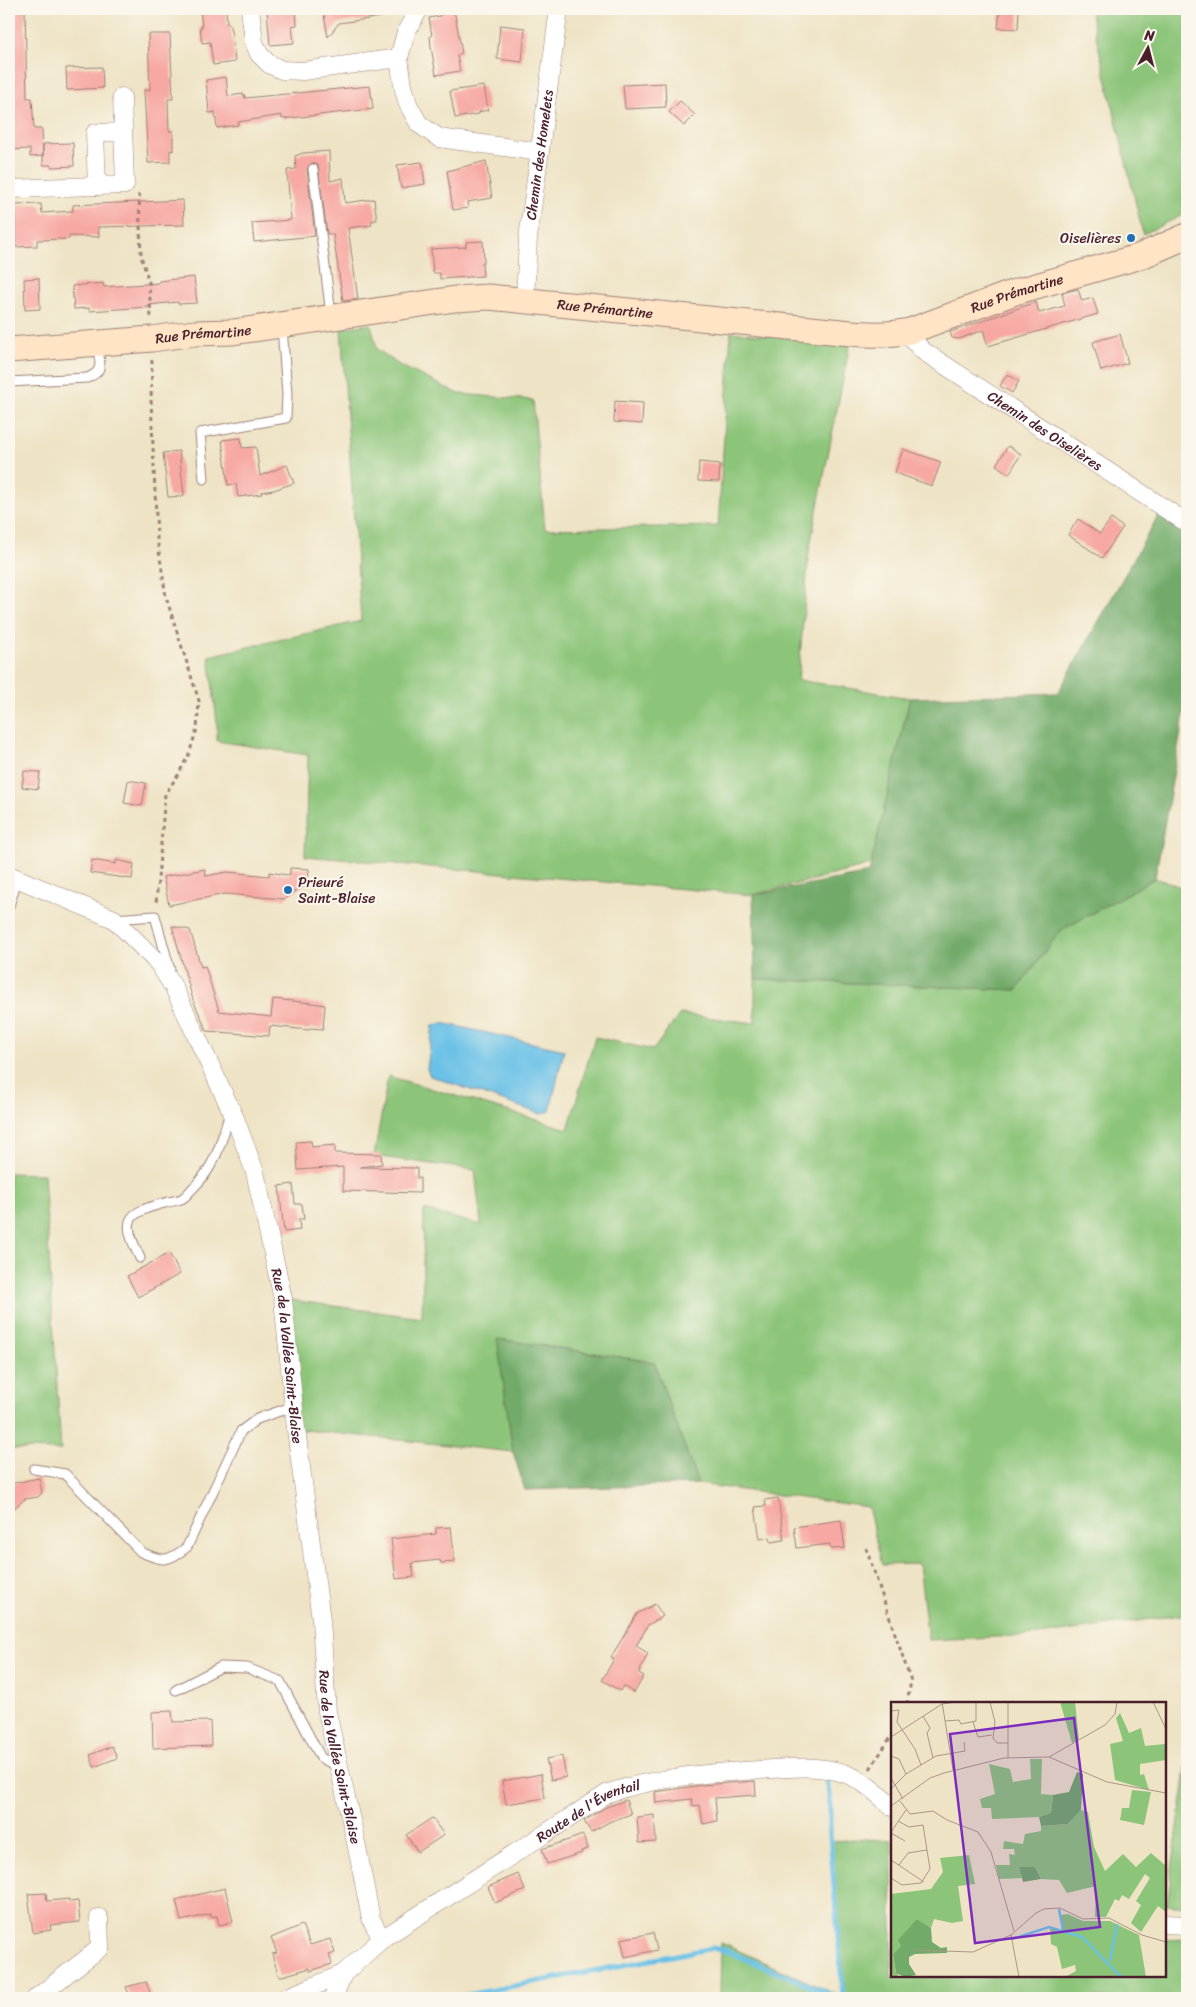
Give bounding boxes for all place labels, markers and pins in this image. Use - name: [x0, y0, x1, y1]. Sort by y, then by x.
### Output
- place label: Oiselières: [1060, 226, 1122, 251]
- marker: Oiselières: [1125, 232, 1137, 244]
- place label: Prieuré Saint-Blaise: [298, 870, 375, 911]
- marker: Prieuré Saint-Blaise: [282, 884, 294, 896]

